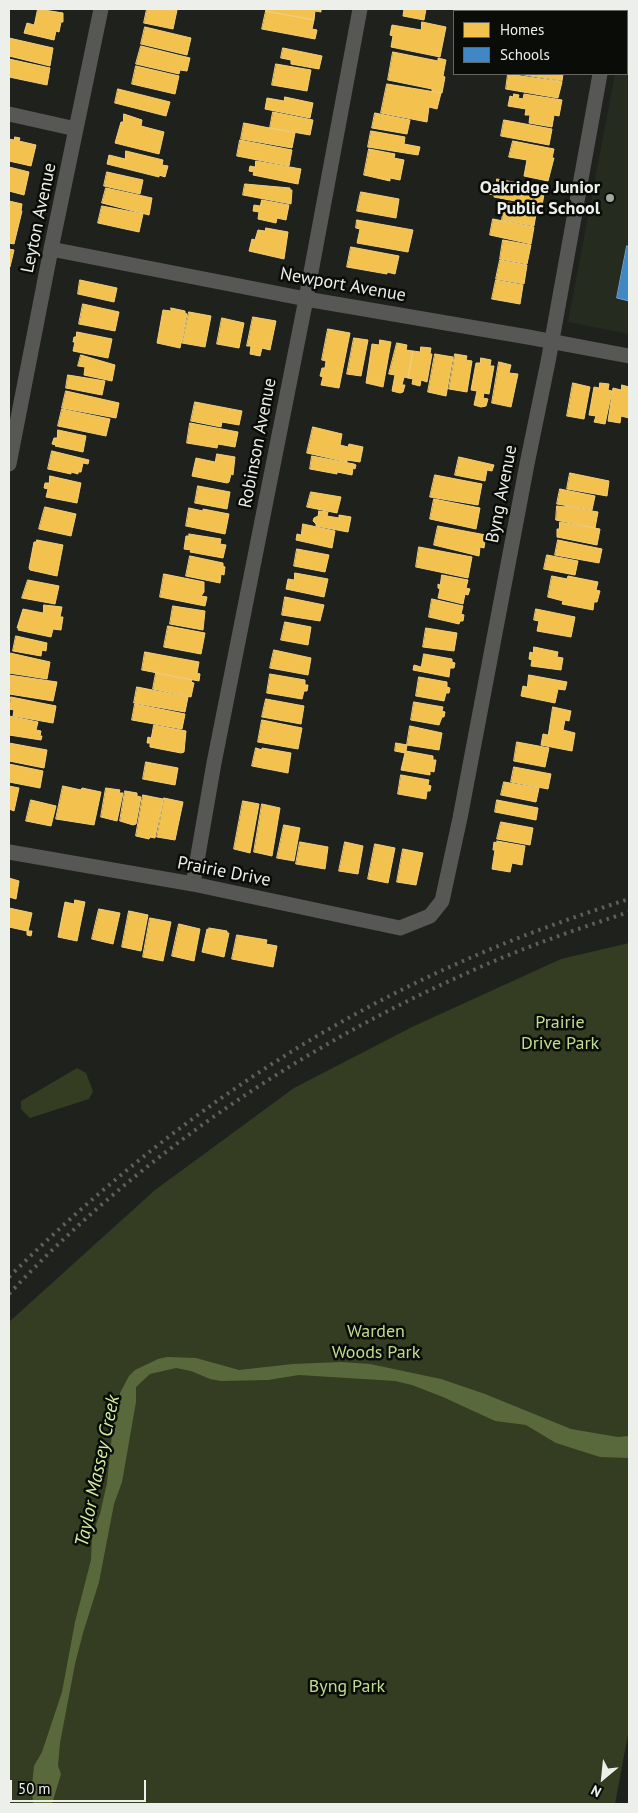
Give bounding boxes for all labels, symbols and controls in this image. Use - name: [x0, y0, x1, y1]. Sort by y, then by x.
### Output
- legend: [453, 10, 628, 75]
- text: Homes: [500, 20, 544, 39]
- text: Schools: [500, 45, 550, 64]
- street label: Leyton Avenue: [17, 161, 61, 275]
- place label: Oakridge Junior Public School: [480, 177, 600, 220]
- marker: Oakridge Junior Public School: [604, 192, 616, 204]
- street label: Newport Avenue: [278, 263, 408, 307]
- street label: Robinson Avenue: [235, 376, 281, 510]
- street label: Byng Avenue: [482, 443, 522, 545]
- street label: Prairie Drive: [176, 852, 272, 892]
- park label: Prairie Drive Park: [521, 1012, 599, 1054]
- park label: Warden Woods Park: [332, 1321, 420, 1364]
- water label: Taylor Massey Creek: [71, 1393, 125, 1549]
- park label: Byng Park: [309, 1676, 385, 1698]
- north arrow: [578, 1753, 628, 1803]
- scale bar: [12, 1770, 149, 1802]
- text: 50 m: [18, 1779, 51, 1798]
- text: N: [588, 1781, 604, 1801]

